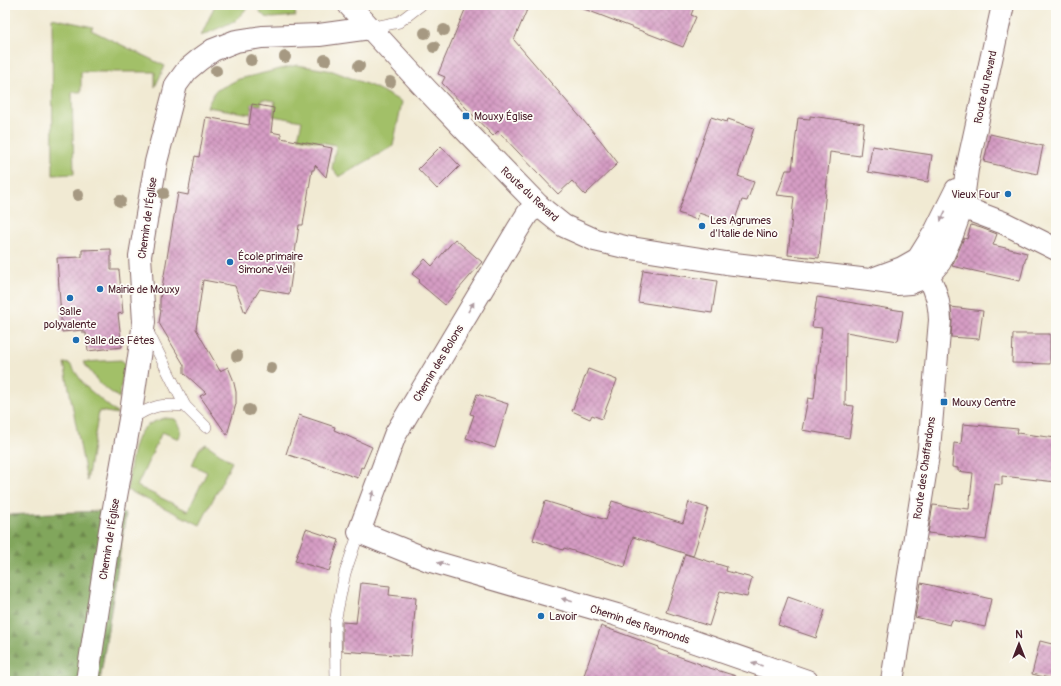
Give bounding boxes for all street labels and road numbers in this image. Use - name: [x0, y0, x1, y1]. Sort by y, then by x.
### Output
- street label: Route du Revard: [971, 49, 1000, 125]
- street label: Route du Revard: [498, 164, 561, 224]
- street label: Chemin de l'Église: [135, 176, 160, 260]
- street label: Chemin des Bolons: [410, 322, 466, 404]
- street label: Route des Chaffardons: [911, 416, 938, 520]
- street label: Chemin de l'Église: [97, 497, 122, 581]
- street label: Chemin des Raymonds: [588, 602, 691, 647]

